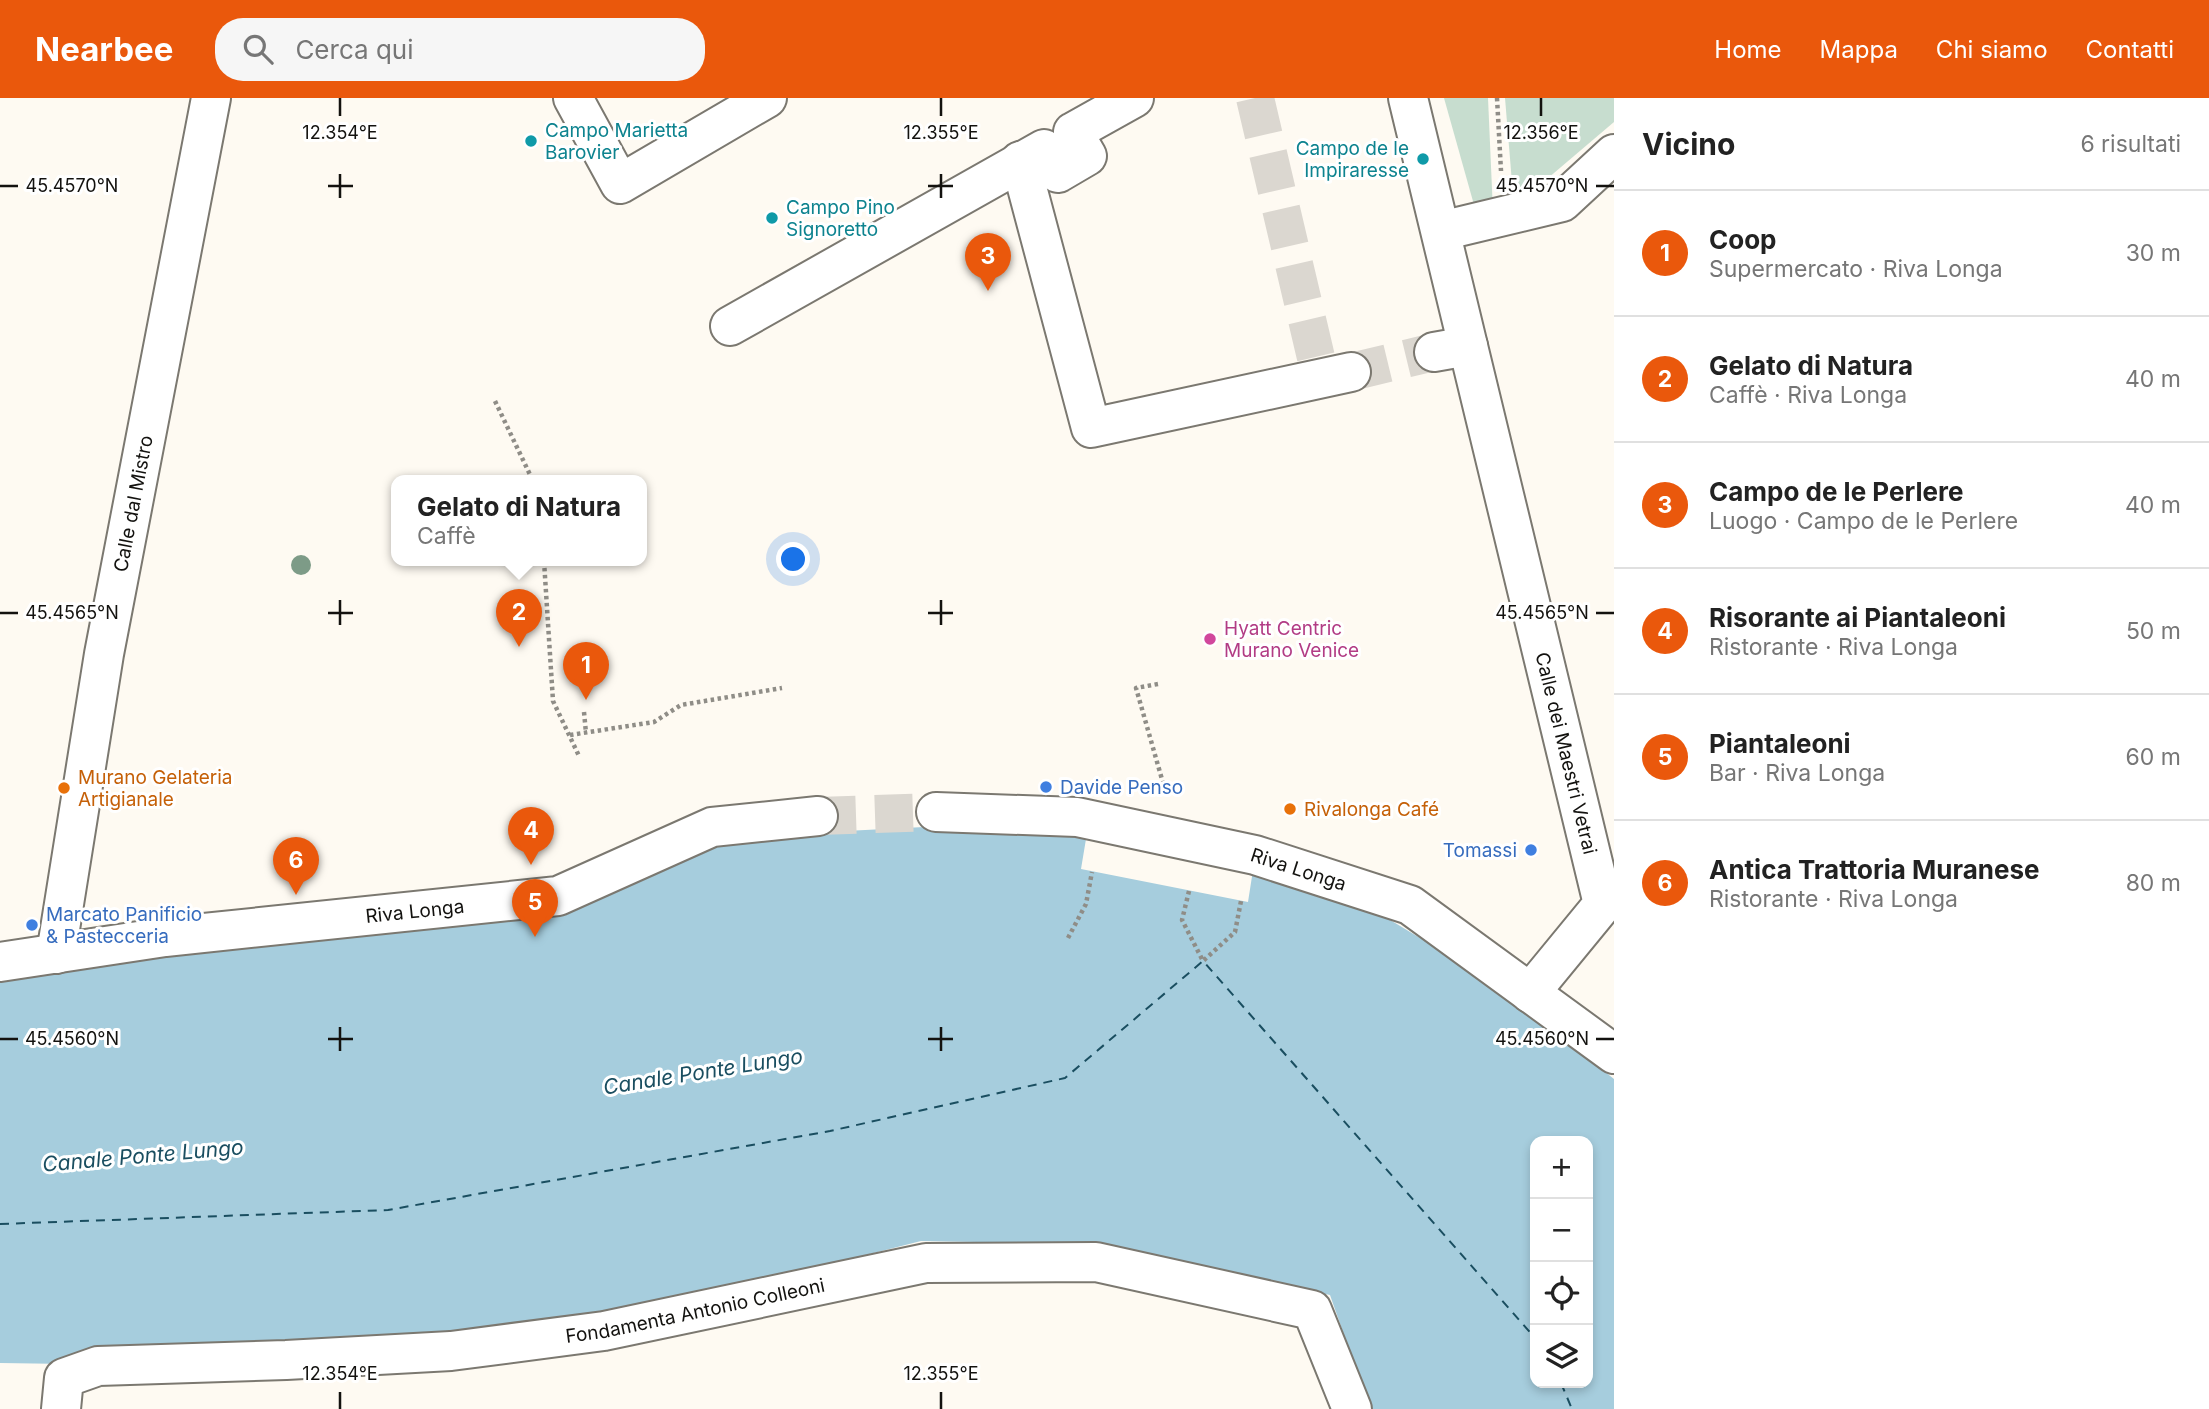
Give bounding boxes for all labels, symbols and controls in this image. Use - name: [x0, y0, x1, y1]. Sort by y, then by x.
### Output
- search box: [215, 18, 705, 81]
- text: Nearbee: [35, 29, 173, 69]
- icon: search: [239, 30, 277, 68]
- text: Cerca qui: [295, 34, 414, 65]
- text: Home: [1714, 35, 1782, 64]
- text: Mappa: [1820, 35, 1898, 64]
- text: Chi siamo: [1936, 35, 2048, 64]
- text: Contatti: [2086, 35, 2174, 64]
- place label: Campo Marietta Barovier: [545, 119, 688, 164]
- text: 12.354°E: [302, 122, 378, 143]
- text: 12.355°E: [903, 122, 979, 143]
- text: 12.356°E: [1503, 122, 1579, 143]
- text: Vicino: [1642, 126, 1735, 162]
- text: 6 risultati: [2080, 130, 2181, 158]
- marker: Campo Marietta Barovier: [523, 133, 539, 149]
- place label: Campo de le Impiraresse: [1296, 137, 1409, 182]
- marker: Campo de le Impiraresse: [1415, 151, 1431, 167]
- text: 45.4570°N: [26, 175, 118, 196]
- text: 45.4570°N: [1496, 175, 1588, 196]
- place label: Campo Pino Signoretto: [786, 196, 895, 241]
- marker: Campo Pino Signoretto: [764, 210, 780, 226]
- text: Coop: [1709, 224, 1777, 255]
- pin: 3: [965, 233, 1011, 291]
- text: 1: [1660, 239, 1670, 267]
- text: 30 m: [2126, 239, 2181, 267]
- text: Supermercato · Riva Longa: [1709, 255, 2003, 283]
- text: Gelato di Natura: [1709, 350, 1913, 381]
- text: 2: [1658, 365, 1672, 393]
- text: 40 m: [2125, 365, 2181, 393]
- text: Caffè · Riva Longa: [1709, 381, 1907, 409]
- street label: Calle dal Mistro: [109, 433, 158, 574]
- popup: [391, 475, 647, 566]
- text: Campo de le Perlere: [1709, 476, 1963, 507]
- text: Gelato di Natura: [417, 491, 621, 522]
- text: 3: [1658, 491, 1672, 519]
- text: 40 m: [2125, 491, 2181, 519]
- text: Luogo · Campo de le Perlere: [1709, 507, 2018, 535]
- text: Caffè: [417, 522, 476, 550]
- your location: [776, 542, 810, 576]
- pin: 2: [496, 589, 542, 647]
- text: 45.4565°N: [25, 602, 119, 623]
- text: 45.4565°N: [1495, 602, 1589, 623]
- text: Risorante ai Piantaleoni: [1709, 602, 2006, 633]
- place label: Hyatt Centric Murano Venice: [1224, 617, 1359, 662]
- text: 4: [1657, 617, 1673, 645]
- text: 50 m: [2126, 617, 2181, 645]
- marker: Hyatt Centric Murano Venice: [1202, 631, 1218, 647]
- text: Ristorante · Riva Longa: [1709, 633, 1958, 661]
- pin: 1: [563, 642, 609, 700]
- street label: Calle dei Maestri Vetrai: [1530, 650, 1602, 857]
- text: Piantaleoni: [1709, 728, 1851, 759]
- text: 5: [1658, 743, 1672, 771]
- text: 60 m: [2126, 743, 2181, 771]
- text: Bar · Riva Longa: [1709, 759, 1885, 787]
- place label: Murano Gelateria Artigianale: [78, 766, 233, 811]
- place label: Davide Penso: [1060, 776, 1183, 799]
- marker: Davide Penso: [1038, 779, 1054, 795]
- marker: Murano Gelateria Artigianale: [56, 780, 72, 796]
- place label: Rivalonga Café: [1304, 798, 1439, 821]
- marker: Rivalonga Café: [1282, 801, 1298, 817]
- pin: 4: [508, 807, 554, 865]
- pin: 6: [273, 837, 319, 895]
- place label: Tomassi: [1443, 839, 1517, 862]
- marker: Tomassi: [1523, 842, 1539, 858]
- street label: Riva Longa: [1248, 843, 1349, 896]
- text: Antica Trattoria Muranese: [1709, 854, 2040, 885]
- text: 6: [1658, 869, 1672, 897]
- text: 80 m: [2126, 869, 2181, 897]
- pin: 5: [512, 879, 558, 937]
- text: Ristorante · Riva Longa: [1709, 885, 1958, 913]
- street label: Riva Longa: [364, 895, 465, 928]
- place label: Marcato Panificio & Pastecceria: [46, 903, 202, 948]
- marker: Marcato Panificio & Pastecceria: [24, 917, 40, 933]
- text: 45.4560°N: [25, 1028, 119, 1049]
- text: 45.4560°N: [1495, 1028, 1589, 1049]
- water label: Canale Ponte Lungo: [601, 1043, 805, 1100]
- water label: Canale Ponte Lungo: [41, 1134, 245, 1177]
- map controls: [1530, 1136, 1593, 1388]
- button: +: [1530, 1136, 1593, 1199]
- button: −: [1530, 1199, 1593, 1262]
- button: locate: [1530, 1262, 1593, 1325]
- street label: Fondamenta Antonio Colleoni: [564, 1274, 827, 1348]
- button: layers: [1530, 1325, 1593, 1388]
- text: 12.354°E: [302, 1363, 378, 1384]
- text: 12.355°E: [903, 1363, 979, 1384]

